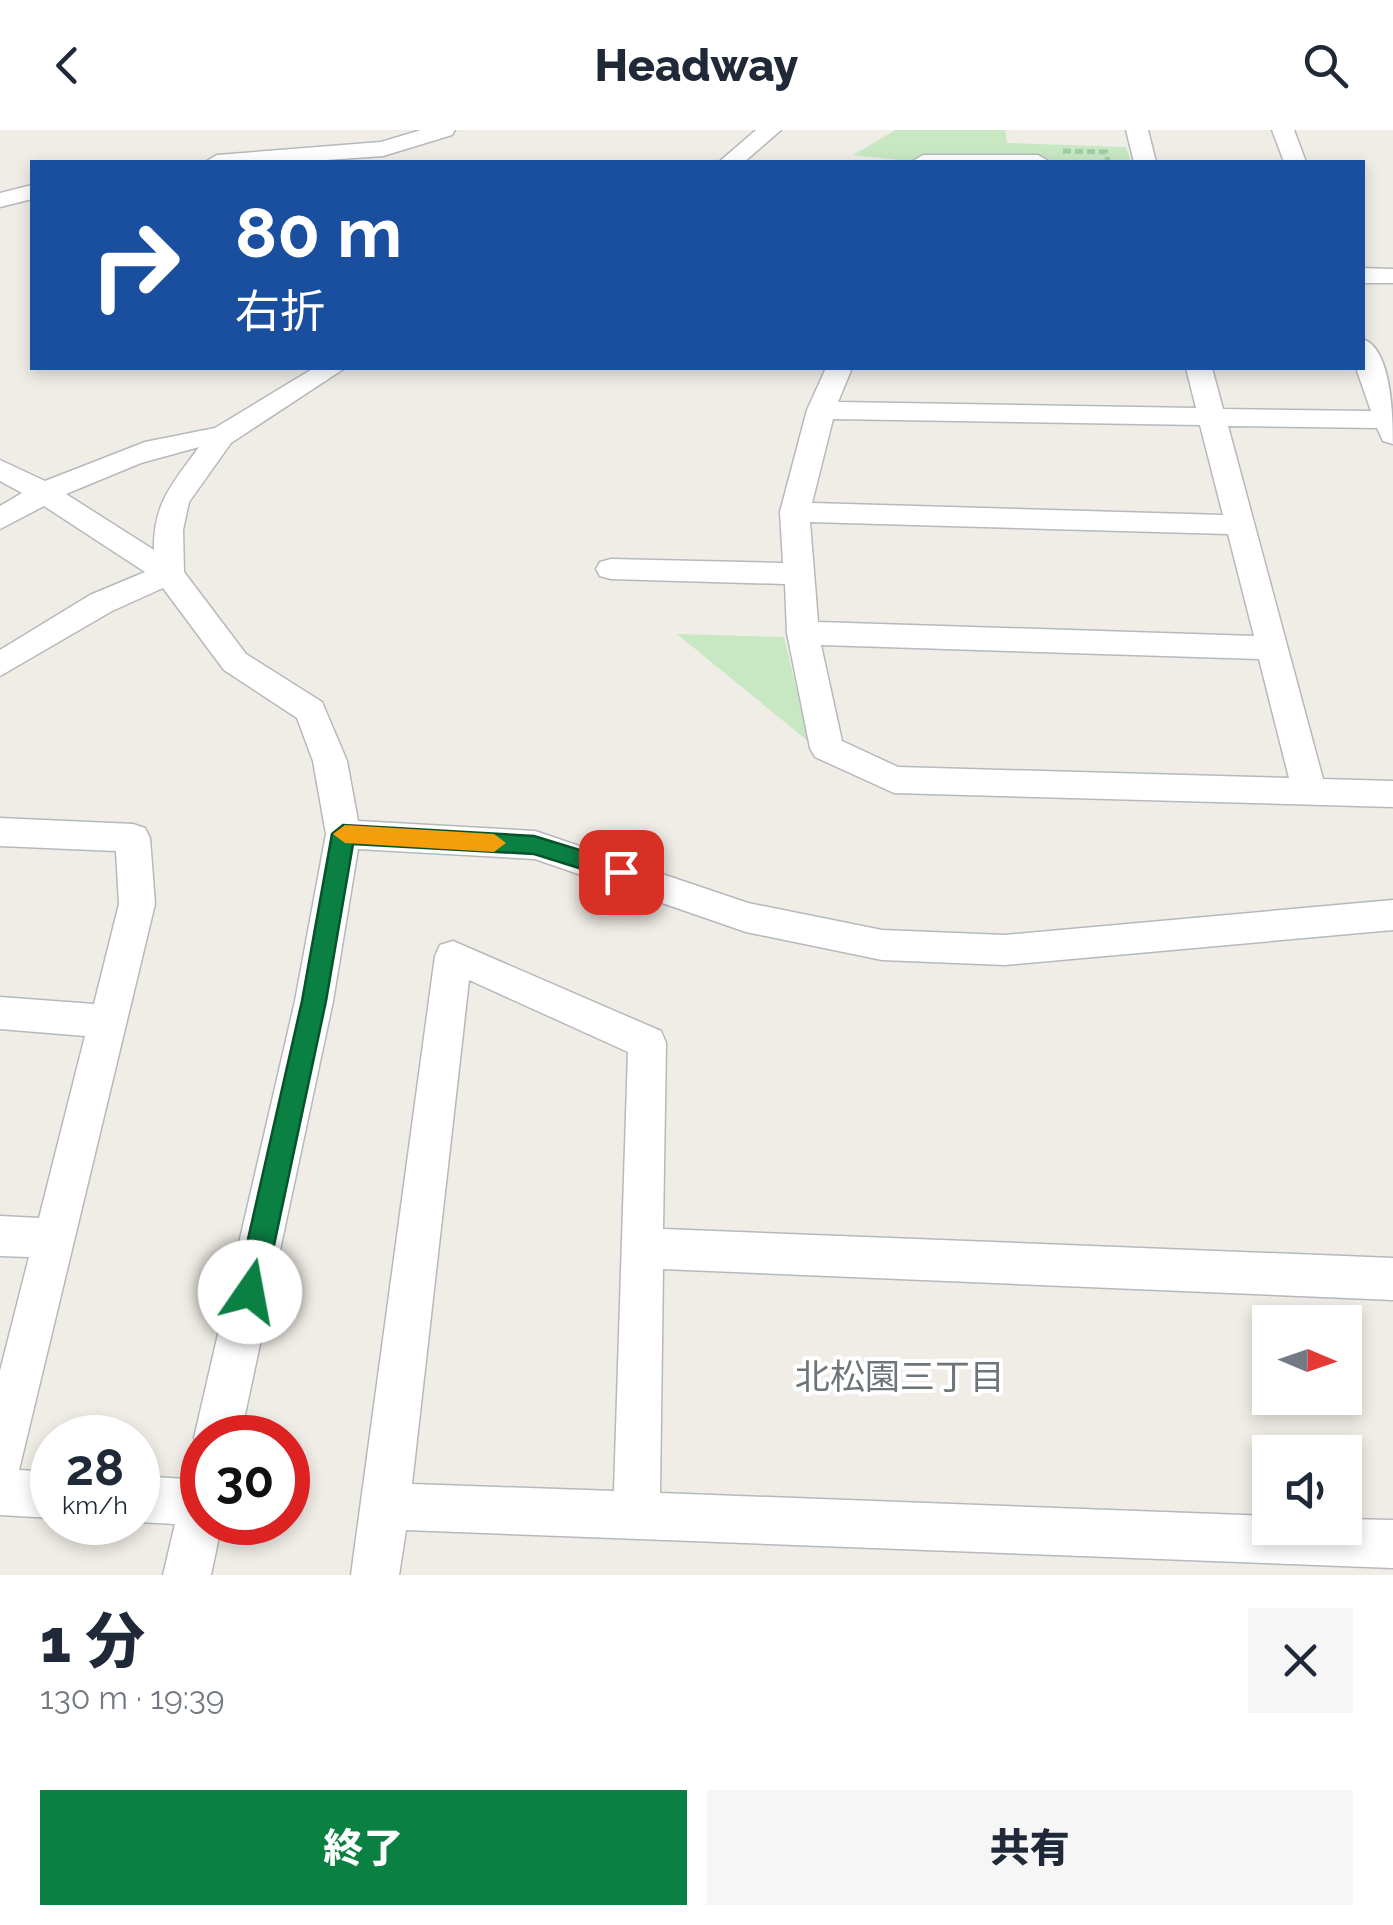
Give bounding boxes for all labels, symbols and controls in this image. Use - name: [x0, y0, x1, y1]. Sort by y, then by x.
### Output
- icon: back: [40, 38, 95, 93]
- icon: search: [1298, 38, 1353, 93]
- text: Headway: [595, 39, 798, 92]
- text: 80 m: [235, 191, 402, 273]
- icon: right: [70, 200, 200, 330]
- text: 右折: [235, 285, 325, 338]
- pin: [579, 830, 664, 915]
- icon: arrive: [594, 845, 649, 900]
- position arrow: [198, 1240, 302, 1344]
- north arrow: [1252, 1305, 1362, 1415]
- map controls: [1252, 1305, 1362, 1545]
- district label: 北松園三丁目: [795, 1356, 1005, 1397]
- speed limit sign: 30: [180, 1415, 310, 1545]
- button: sound: [1252, 1435, 1362, 1545]
- text: 28: [66, 1438, 124, 1497]
- text: km/h: [62, 1490, 128, 1520]
- text: 1 分: [40, 1606, 145, 1676]
- button: close: [1248, 1608, 1353, 1713]
- text: 130 m · 19:39: [40, 1679, 225, 1716]
- button: 終了: [40, 1790, 687, 1905]
- button: 共有: [707, 1790, 1353, 1905]

